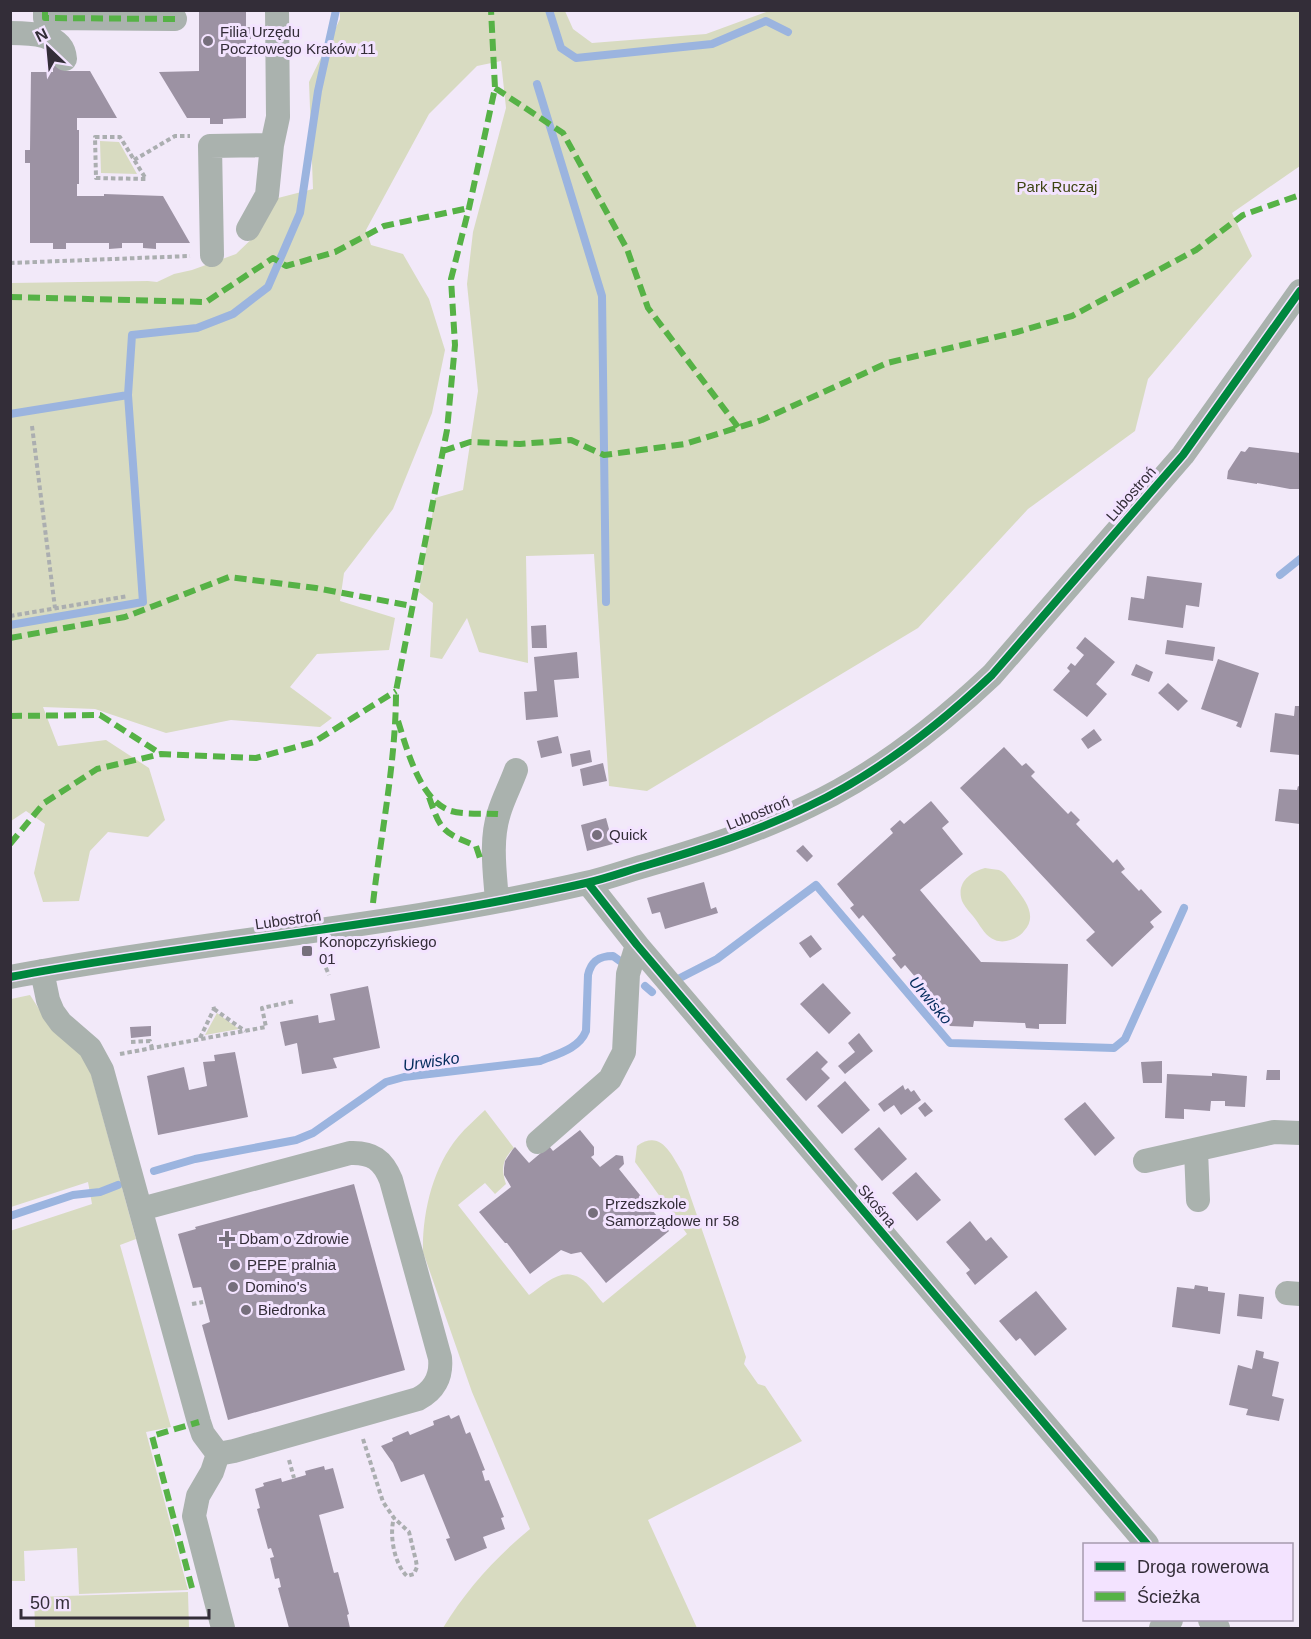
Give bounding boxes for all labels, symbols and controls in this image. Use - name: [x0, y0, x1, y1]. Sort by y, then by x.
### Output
- north arrow: [18, 18, 78, 78]
- place label: Filia Urzędu Pocztowego Kraków 11: [220, 23, 376, 57]
- text: N: [33, 25, 51, 45]
- marker: Filia Urzędu Pocztowego Kraków 11: [201, 34, 215, 48]
- park label: Park Ruczaj: [1017, 178, 1097, 195]
- street label: Lubostroń: [1102, 463, 1159, 524]
- street label: Lubostroń: [724, 792, 792, 833]
- place label: Quick: [609, 826, 648, 843]
- marker: Quick: [590, 828, 604, 842]
- street label: Lubostroń: [254, 906, 322, 933]
- place label: Konopczyńskiego 01: [319, 933, 437, 967]
- marker: Konopczyńskiego 01: [300, 944, 314, 958]
- water label: Urwisko: [906, 973, 955, 1028]
- water label: Urwisko: [402, 1049, 461, 1074]
- street label: Skośna: [855, 1181, 900, 1231]
- place label: Przedszkole Samorządowe nr 58: [605, 1195, 739, 1229]
- marker: Przedszkole Samorządowe nr 58: [586, 1206, 600, 1220]
- place label: Dbam o Zdrowie: [239, 1230, 349, 1247]
- marker: Dbam o Zdrowie: [220, 1232, 234, 1246]
- place label: PEPE pralnia: [247, 1256, 337, 1273]
- marker: PEPE pralnia: [228, 1258, 242, 1272]
- place label: Domino's: [245, 1278, 307, 1295]
- marker: Domino's: [226, 1280, 240, 1294]
- place label: Biedronka: [258, 1301, 326, 1318]
- marker: Biedronka: [239, 1303, 253, 1317]
- legend: [1083, 1543, 1293, 1621]
- text: Droga rowerowa: [1137, 1557, 1270, 1577]
- scale bar: [21, 1582, 208, 1620]
- text: Ścieżka: [1137, 1586, 1201, 1607]
- text: 50 m: [30, 1593, 70, 1613]

